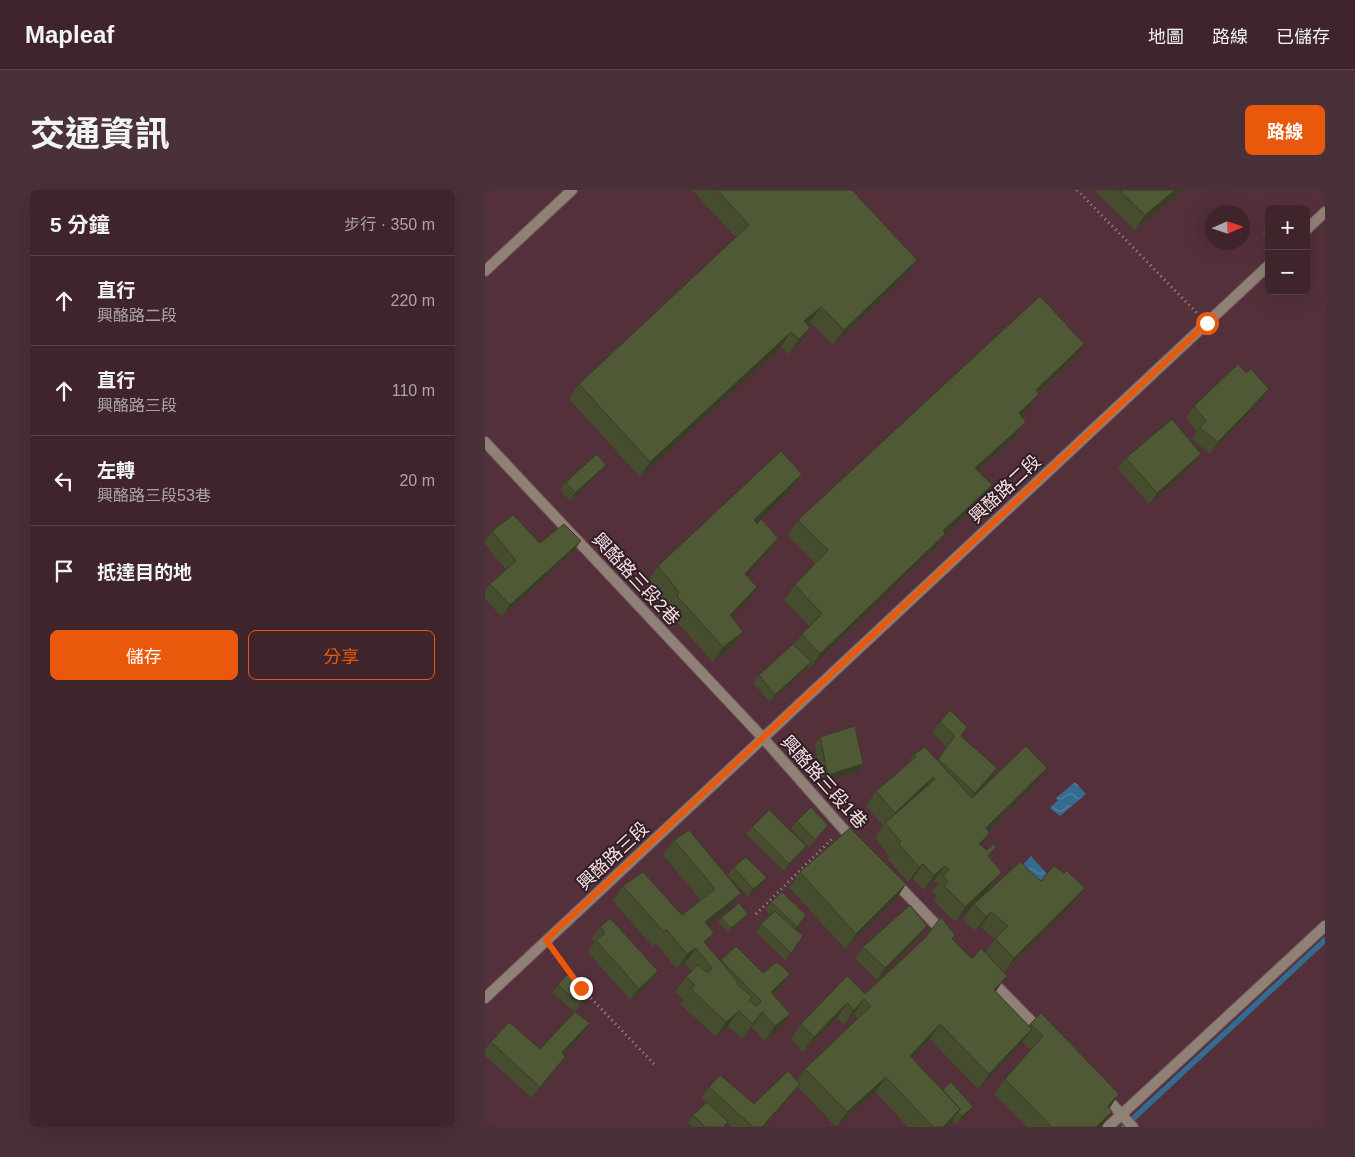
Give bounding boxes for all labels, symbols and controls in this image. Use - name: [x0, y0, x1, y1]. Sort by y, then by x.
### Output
- text: Mapleaf: [25, 21, 114, 48]
- text: 地圖: [1148, 27, 1184, 47]
- text: 路線: [1212, 27, 1248, 47]
- text: 已儲存: [1276, 27, 1330, 47]
- button: 路線: [1245, 105, 1325, 155]
- text: 交通資訊: [30, 114, 170, 153]
- north arrow: [1205, 205, 1250, 250]
- map controls: [1265, 205, 1310, 295]
- button: +: [1265, 205, 1310, 250]
- text: 5 分鐘: [50, 213, 110, 236]
- text: 步行 · 350 m: [344, 216, 435, 233]
- button: −: [1265, 250, 1310, 295]
- text: 直行: [97, 280, 135, 301]
- icon: ahead: [50, 287, 78, 315]
- text: 220 m: [391, 292, 435, 309]
- text: 興酪路二段: [97, 307, 177, 324]
- route start: [1196, 312, 1219, 335]
- text: 直行: [97, 370, 135, 391]
- icon: ahead: [50, 377, 78, 405]
- text: 110 m: [392, 382, 435, 399]
- text: 興酪路三段: [97, 397, 177, 414]
- street label: 興酪路二段: [965, 451, 1045, 527]
- text: 左轉: [97, 460, 135, 481]
- icon: left: [50, 467, 78, 495]
- text: 20 m: [399, 472, 435, 489]
- text: 興酪路三段53巷: [97, 487, 211, 504]
- street label: 興酪路三段2巷: [588, 529, 684, 629]
- icon: arrive: [50, 557, 78, 585]
- text: 抵達目的地: [97, 562, 192, 583]
- button: 儲存: [50, 630, 238, 680]
- button: 分享: [248, 630, 435, 680]
- street label: 興酪路三段1巷: [777, 731, 871, 833]
- street label: 興酪路三段: [573, 818, 653, 894]
- route end: [570, 977, 593, 1000]

